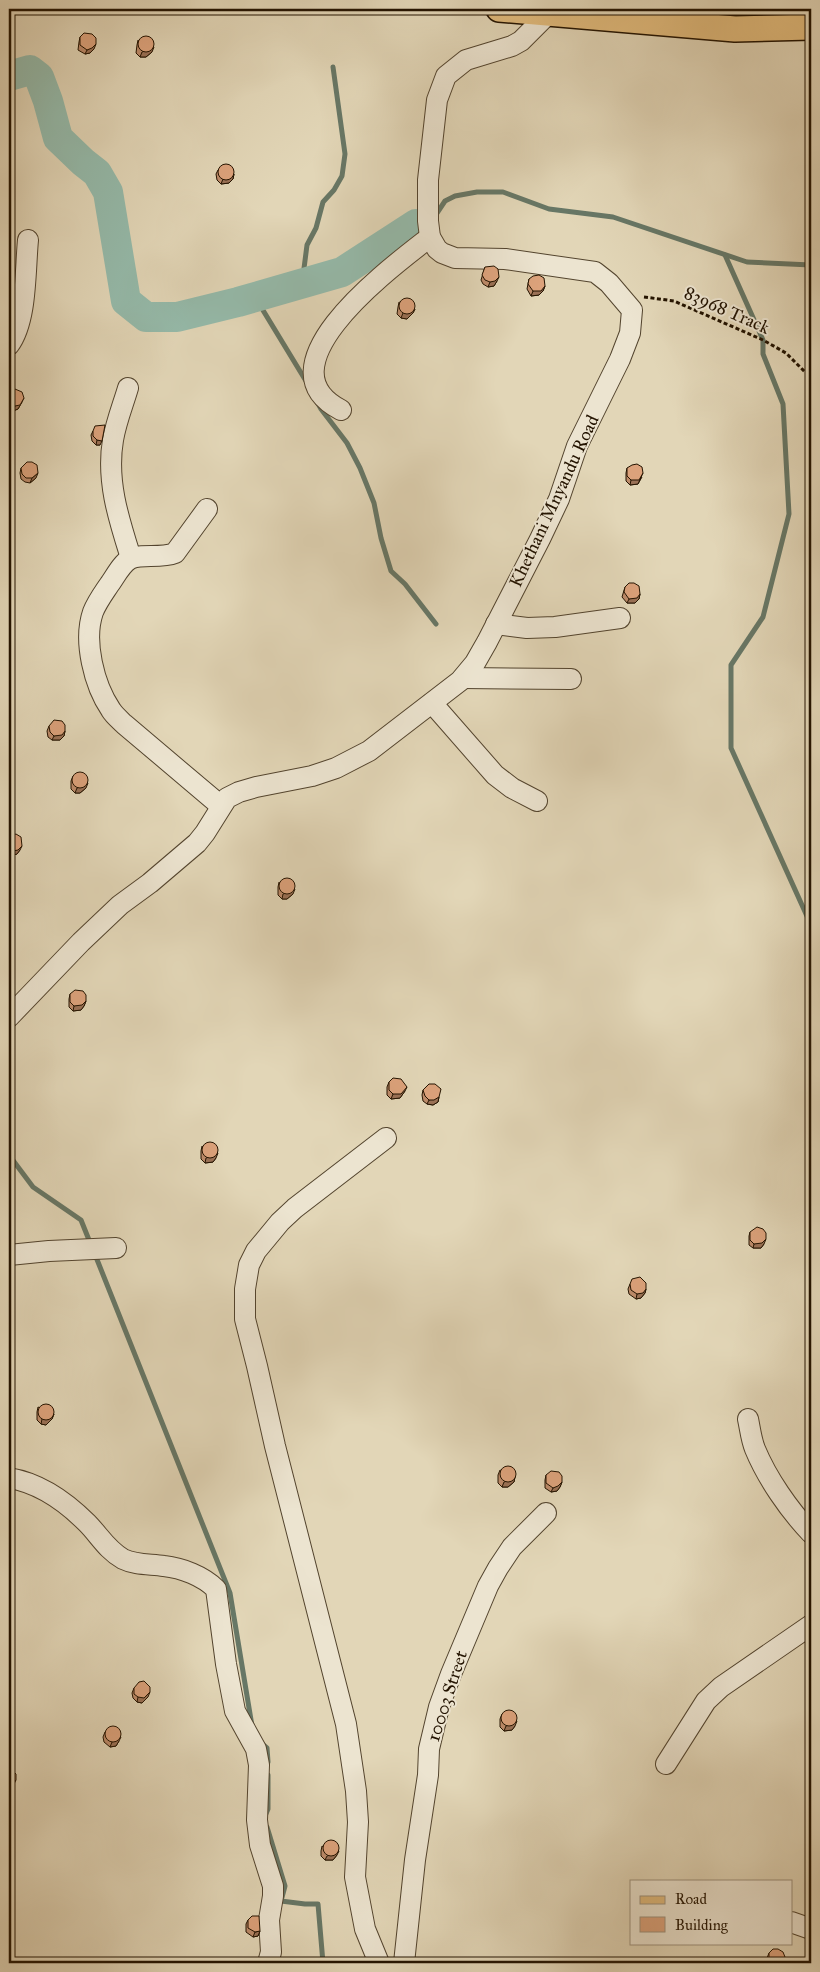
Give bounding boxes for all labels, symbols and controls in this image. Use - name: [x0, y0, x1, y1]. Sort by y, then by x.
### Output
- street label: 83968 Track: [681, 281, 774, 339]
- street label: Khethani Mnyandu Road: [504, 411, 604, 591]
- street label: 10003 Street: [422, 1647, 472, 1744]
- legend: [630, 1880, 792, 1944]
- text: Road: [675, 1890, 707, 1908]
- text: Building: [675, 1916, 729, 1934]

